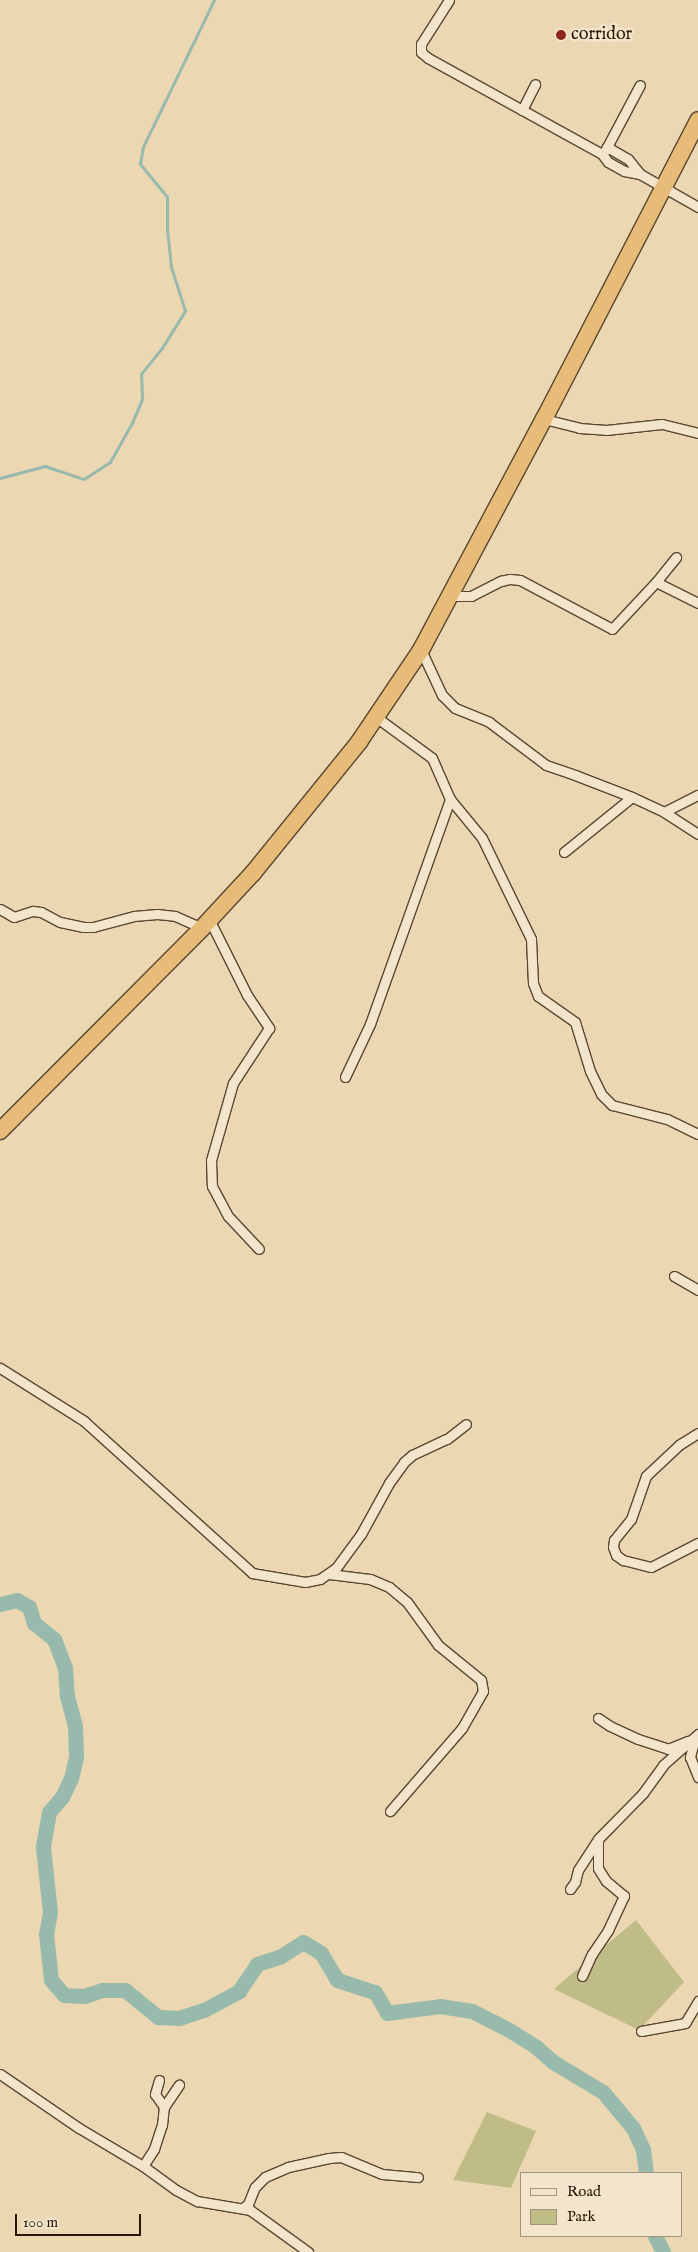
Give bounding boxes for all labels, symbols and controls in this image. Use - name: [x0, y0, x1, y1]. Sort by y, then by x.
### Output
- place label: corridor: [571, 24, 632, 46]
- marker: corridor: [555, 29, 567, 41]
- legend: [520, 2172, 683, 2237]
- text: Road: [567, 2182, 601, 2201]
- scale bar: [18, 2204, 144, 2236]
- text: Park: [567, 2207, 596, 2226]
- text: 100 m: [23, 2213, 58, 2232]

